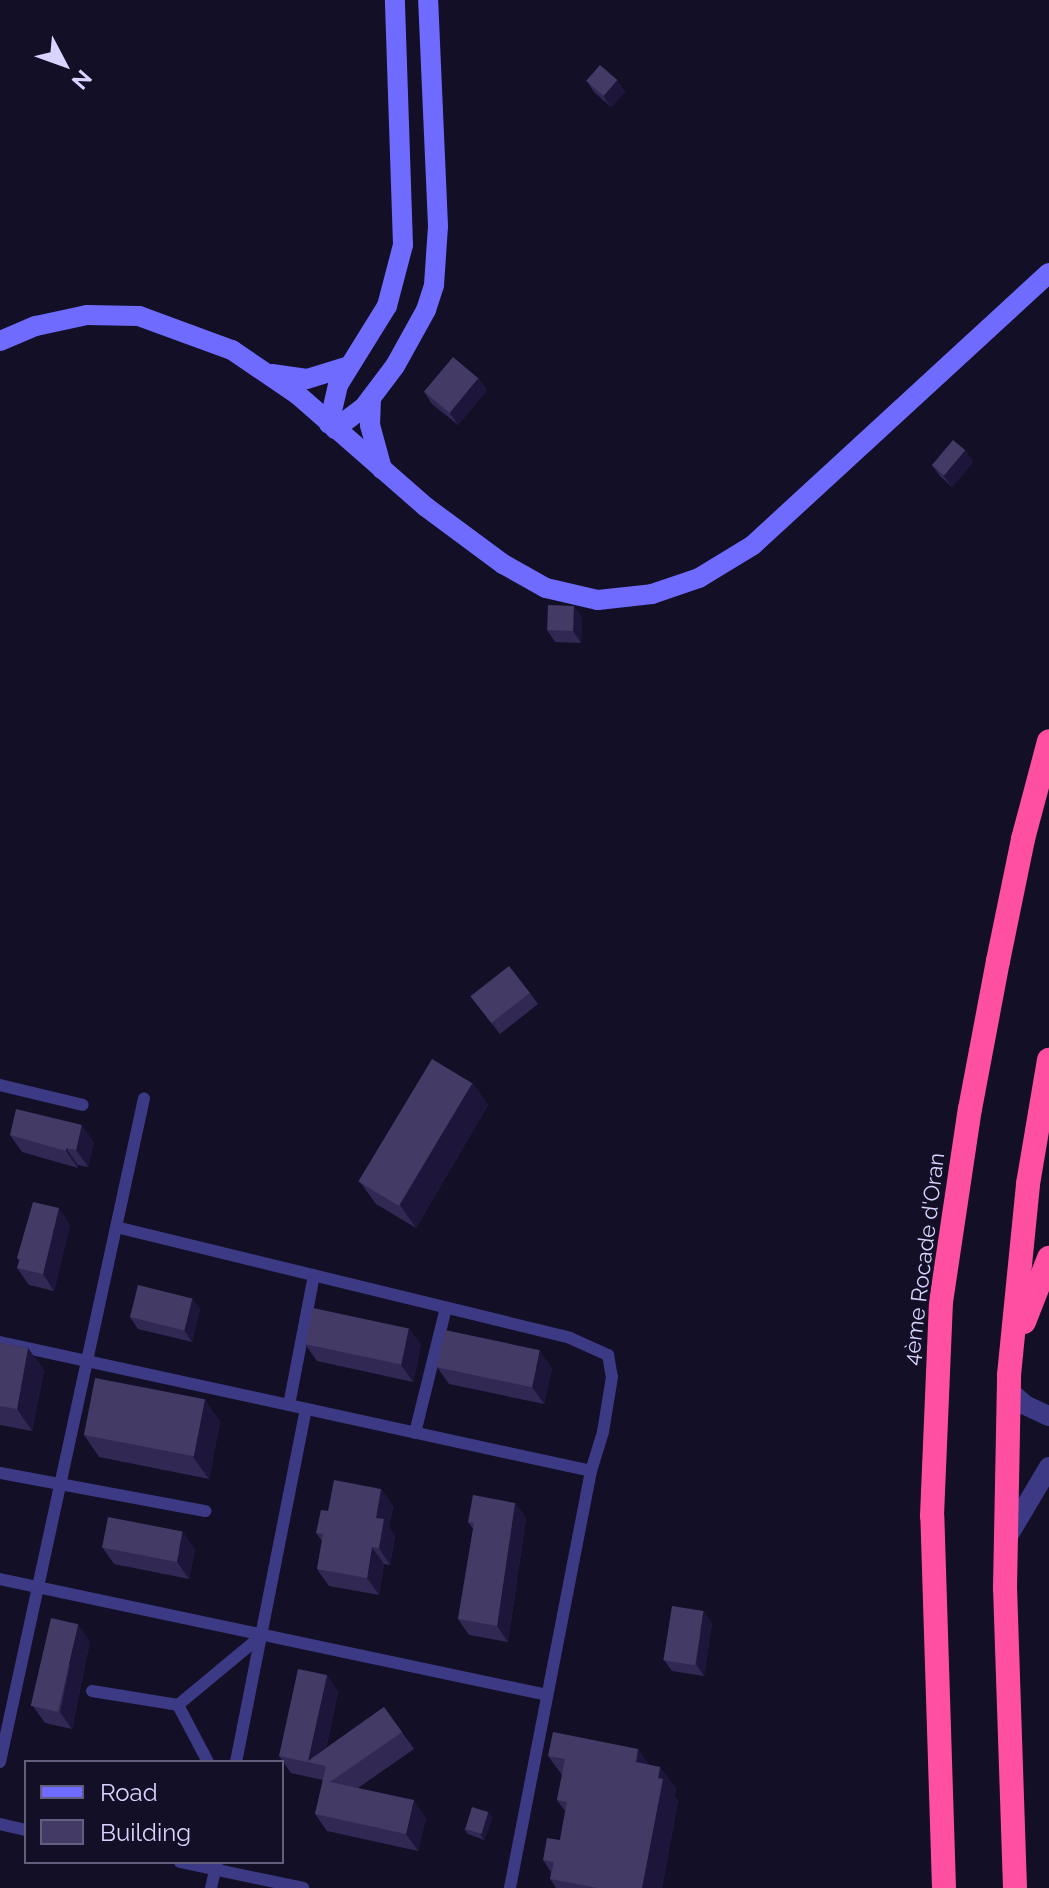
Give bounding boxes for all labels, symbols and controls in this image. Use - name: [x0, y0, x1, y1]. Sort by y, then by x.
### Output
- north arrow: [24, 24, 104, 104]
- text: N: [67, 65, 97, 95]
- street label: 4ème Rocade d'Oran: [898, 1151, 950, 1367]
- legend: [24, 1760, 284, 1864]
- text: Road: [100, 1778, 158, 1807]
- text: Building: [100, 1818, 191, 1847]

